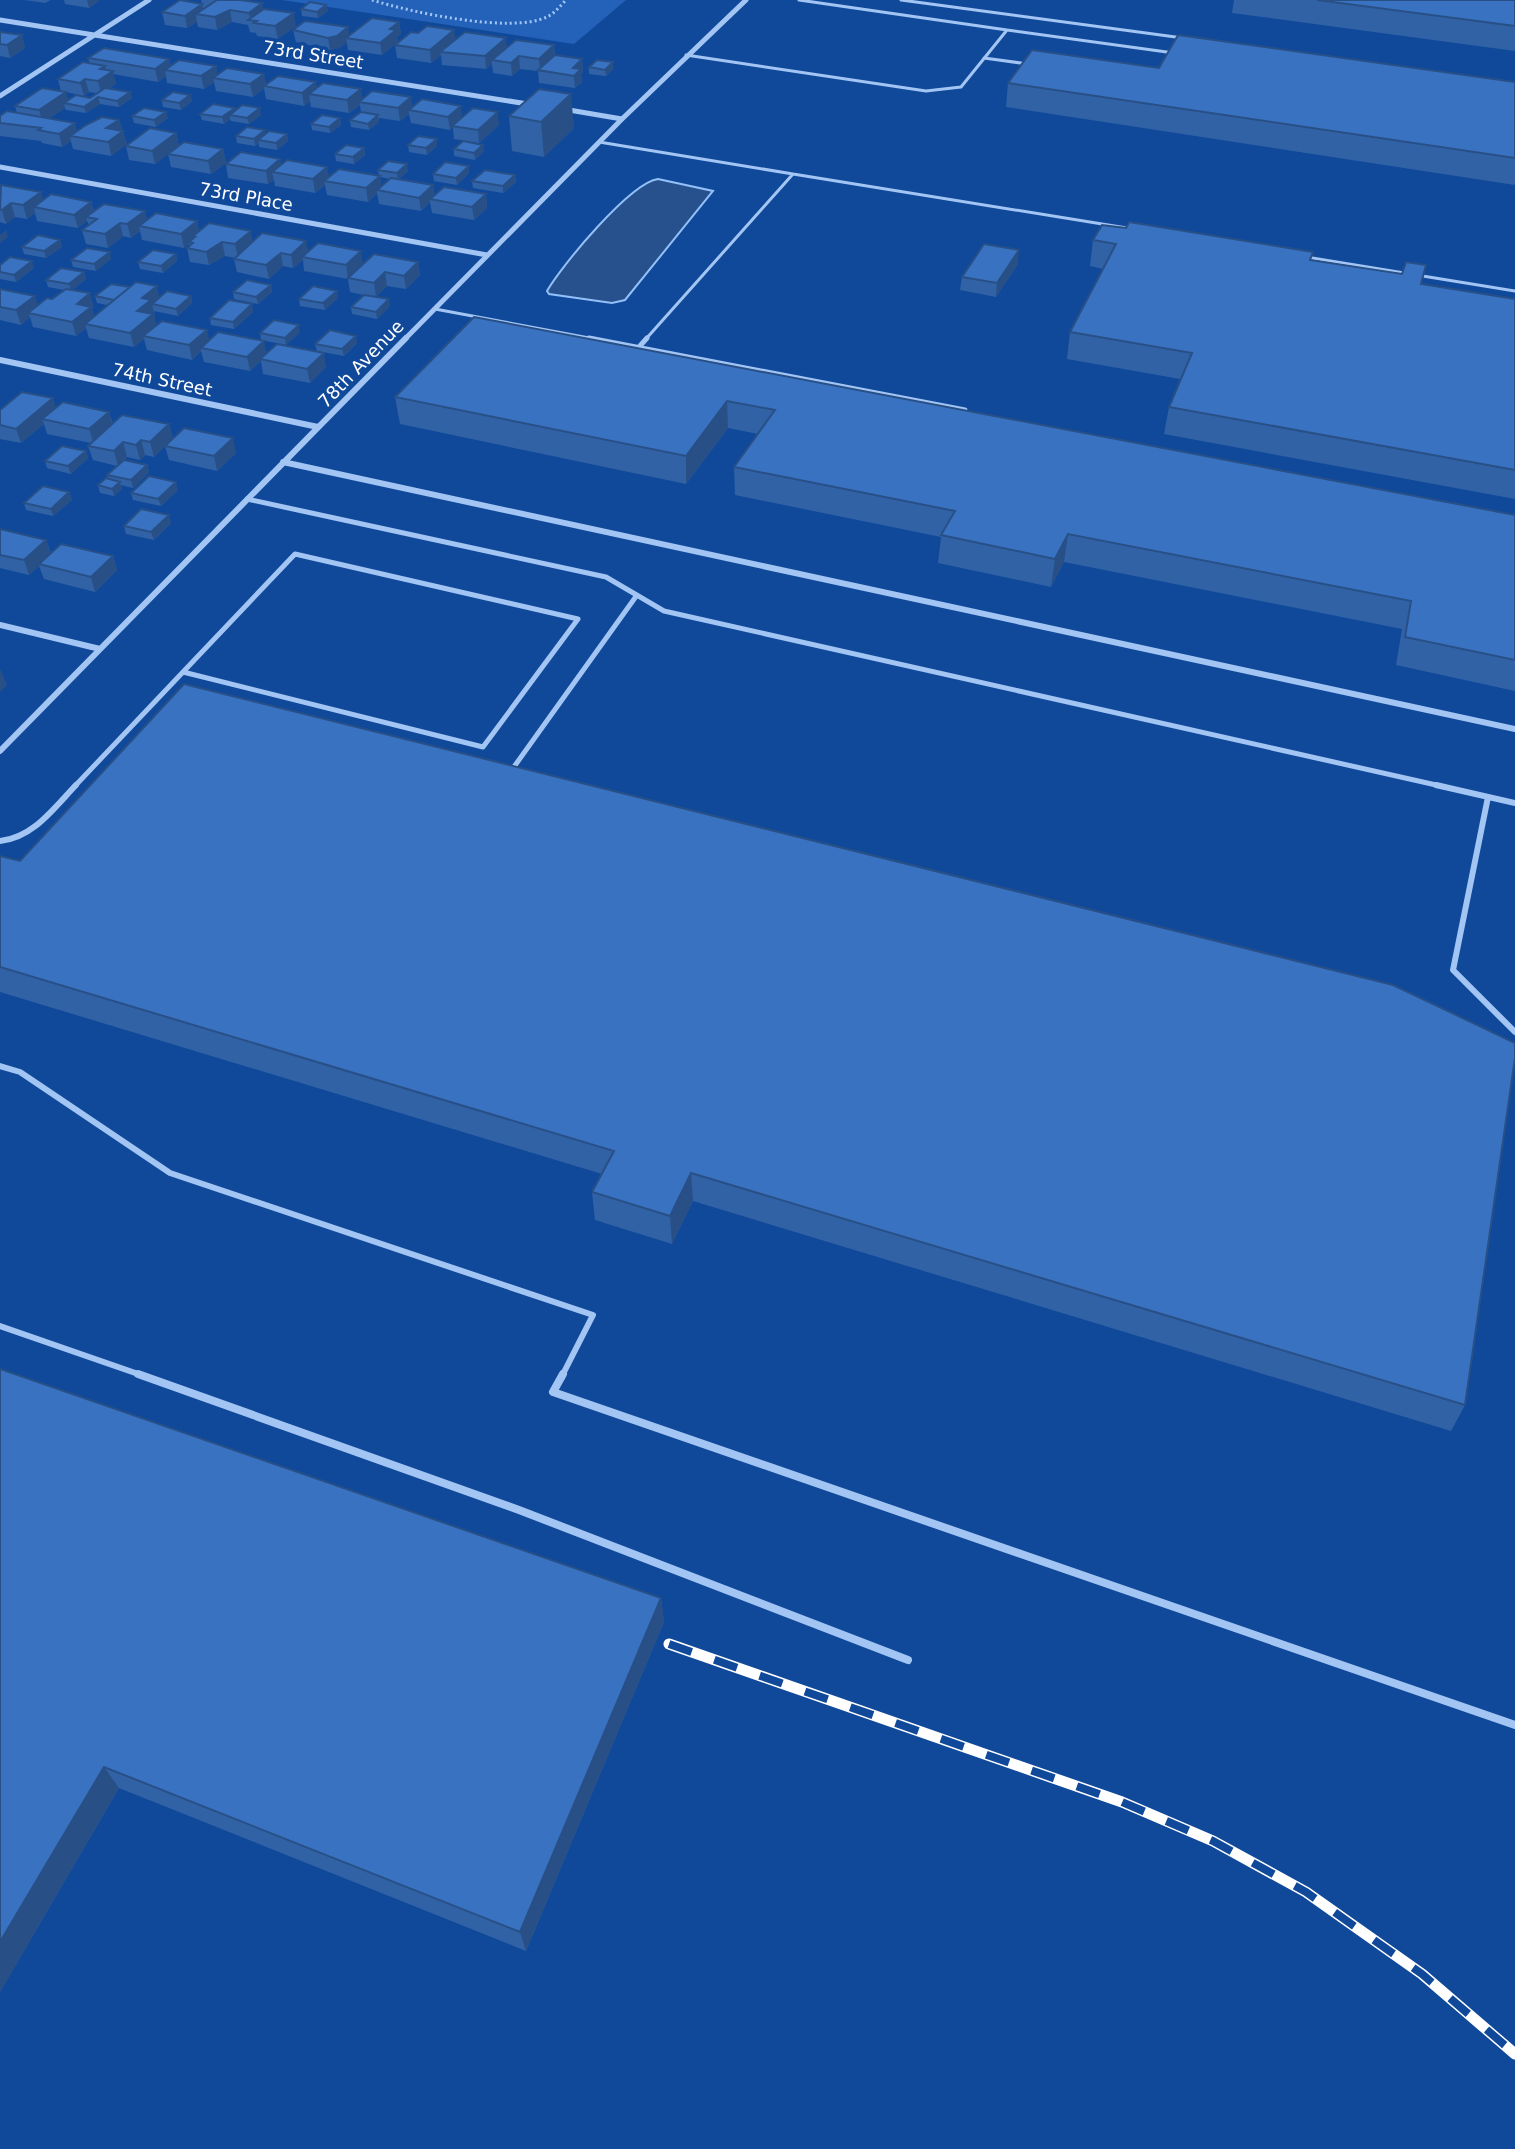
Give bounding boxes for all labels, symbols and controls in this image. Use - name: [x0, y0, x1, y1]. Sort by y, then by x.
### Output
- street label: 73rd Street: [261, 36, 365, 73]
- street label: 73rd Place: [197, 178, 295, 215]
- street label: 78th Avenue: [314, 315, 408, 412]
- street label: 74th Street: [110, 359, 214, 400]

